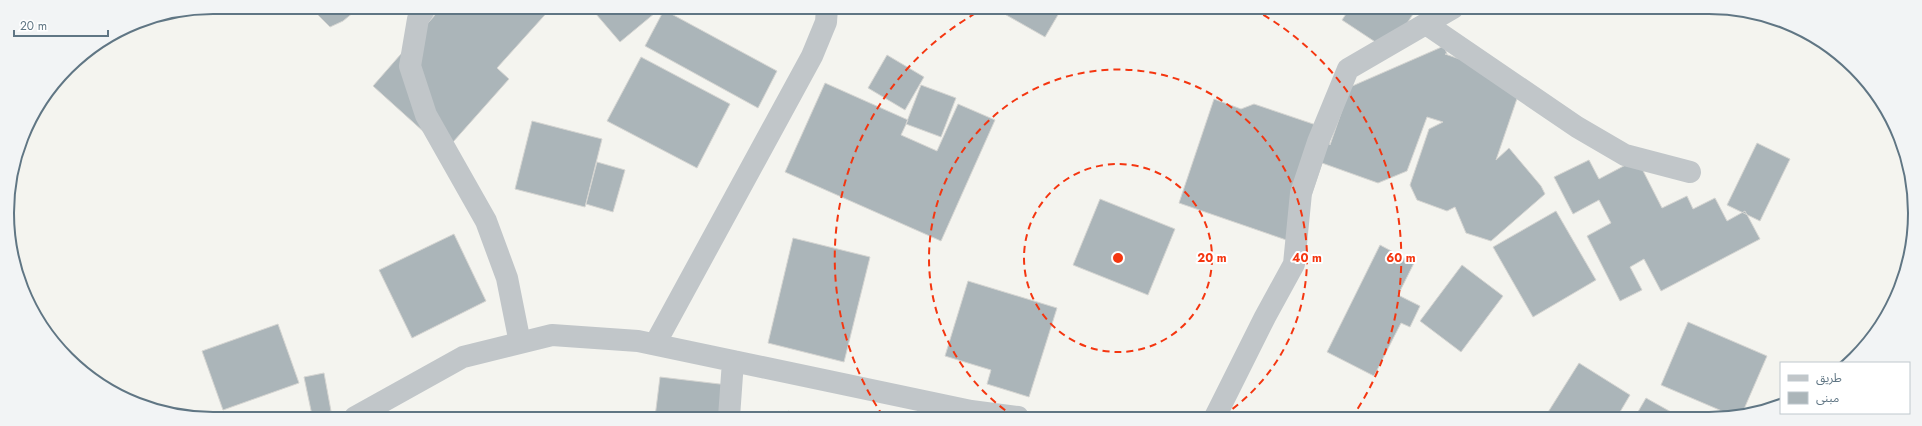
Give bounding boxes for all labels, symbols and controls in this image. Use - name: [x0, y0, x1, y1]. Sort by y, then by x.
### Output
- scale bar: [14, 12, 108, 38]
- text: 20 m: [20, 17, 47, 35]
- text: 20 m: [1197, 249, 1227, 267]
- text: 40 m: [1292, 249, 1322, 267]
- text: 60 m: [1386, 249, 1416, 267]
- centre of rings: [1111, 251, 1125, 265]
- legend: [1780, 362, 1910, 414]
- text: طريق: [1816, 369, 1842, 387]
- text: مبنى: [1816, 389, 1839, 407]

